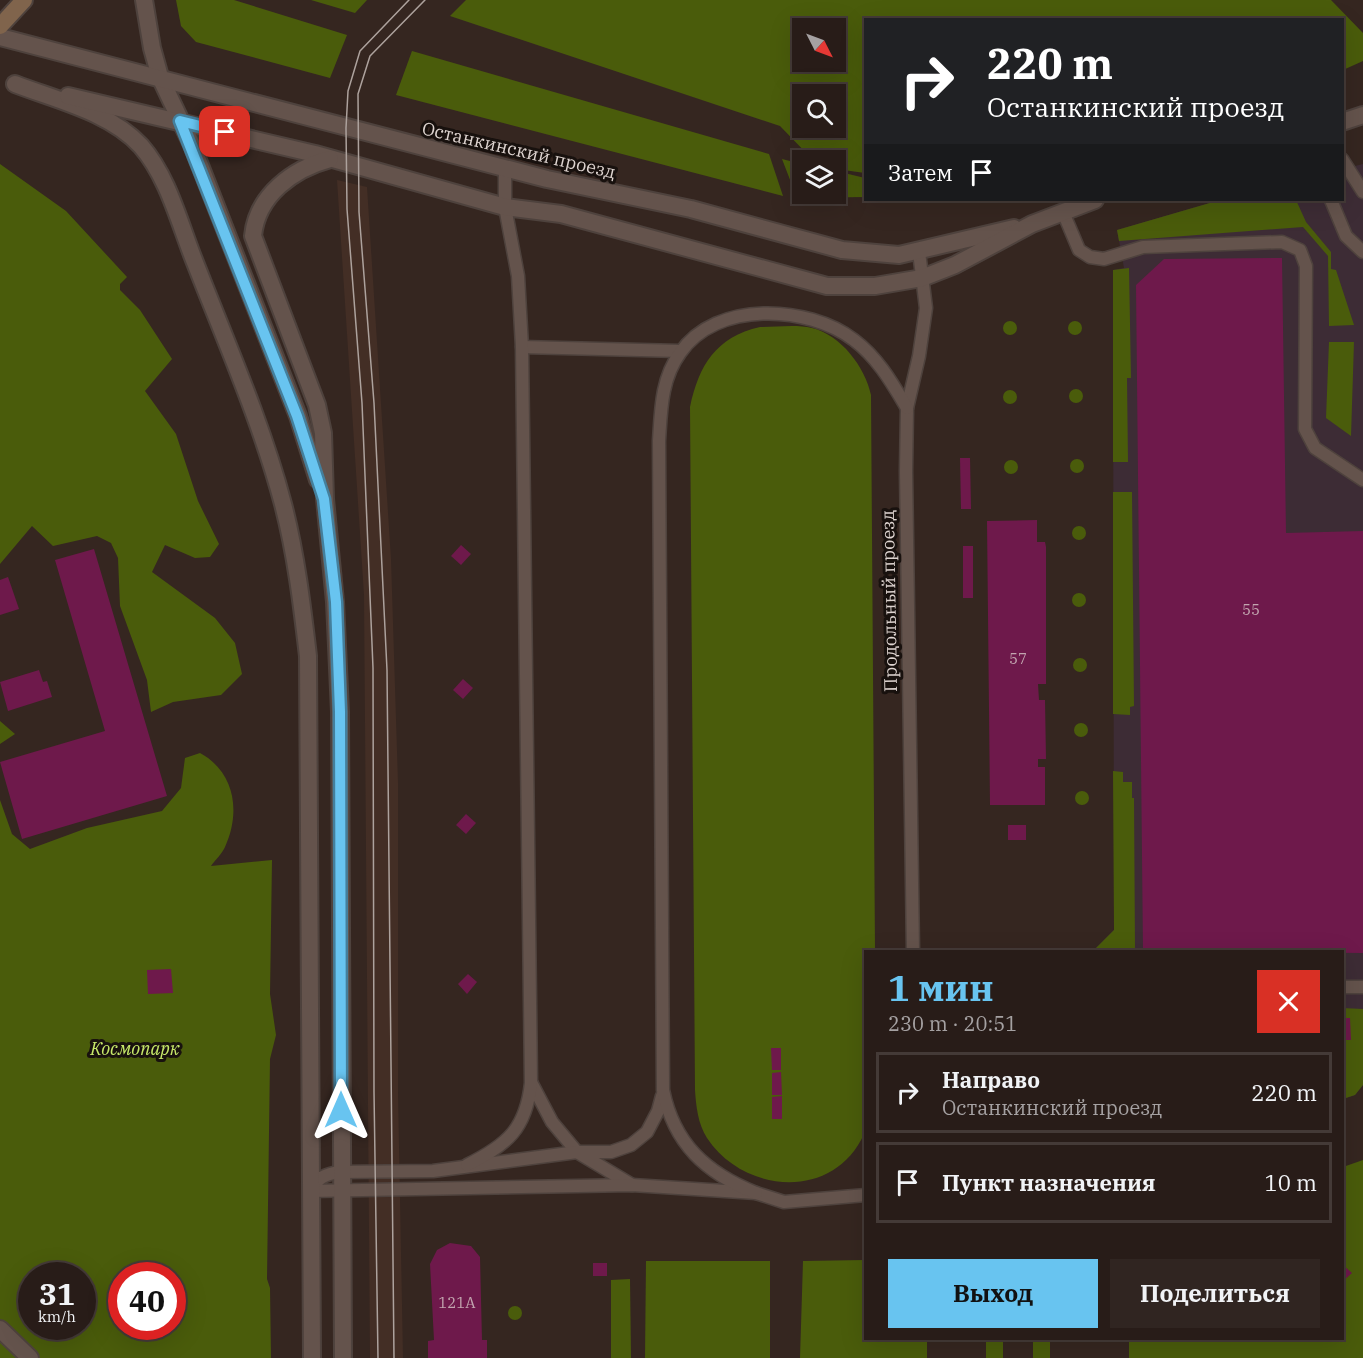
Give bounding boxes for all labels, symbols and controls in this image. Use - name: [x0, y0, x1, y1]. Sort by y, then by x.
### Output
- north arrow: [792, 18, 846, 72]
- map controls: [792, 18, 846, 204]
- text: 220 m: [987, 36, 1113, 91]
- icon: right: [888, 42, 966, 120]
- button: search: [792, 84, 846, 138]
- text: Останкинский проезд: [987, 89, 1284, 124]
- pin: [199, 106, 250, 157]
- icon: arrive: [208, 115, 241, 148]
- street label: Останкинский проезд: [420, 116, 618, 184]
- button: layers: [792, 150, 846, 204]
- icon: arrive: [965, 156, 998, 189]
- text: Затем: [888, 158, 953, 187]
- street label: Продольный проезд: [876, 510, 902, 692]
- house number: 55: [1242, 600, 1260, 619]
- house number: 57: [1009, 649, 1027, 668]
- text: 1 мин: [888, 964, 994, 1011]
- button: close: [1257, 970, 1320, 1033]
- text: 230 m · 20:51: [888, 1010, 1017, 1037]
- park label: Космопарк: [89, 1037, 180, 1060]
- text: Направо: [942, 1065, 1040, 1094]
- icon: right: [891, 1076, 924, 1109]
- position arrow: [309, 1078, 373, 1142]
- text: 220 m: [1251, 1078, 1317, 1107]
- text: Останкинский проезд: [942, 1094, 1162, 1121]
- icon: arrive: [891, 1166, 924, 1199]
- text: Пункт назначения: [942, 1168, 1156, 1197]
- text: 10 m: [1265, 1168, 1317, 1197]
- button: Выход: [888, 1259, 1098, 1328]
- button: Поделиться: [1110, 1259, 1320, 1328]
- speed limit sign: 40: [108, 1262, 186, 1340]
- text: 31: [39, 1274, 75, 1313]
- house number: 121А: [438, 1293, 476, 1312]
- text: km/h: [38, 1307, 76, 1326]

